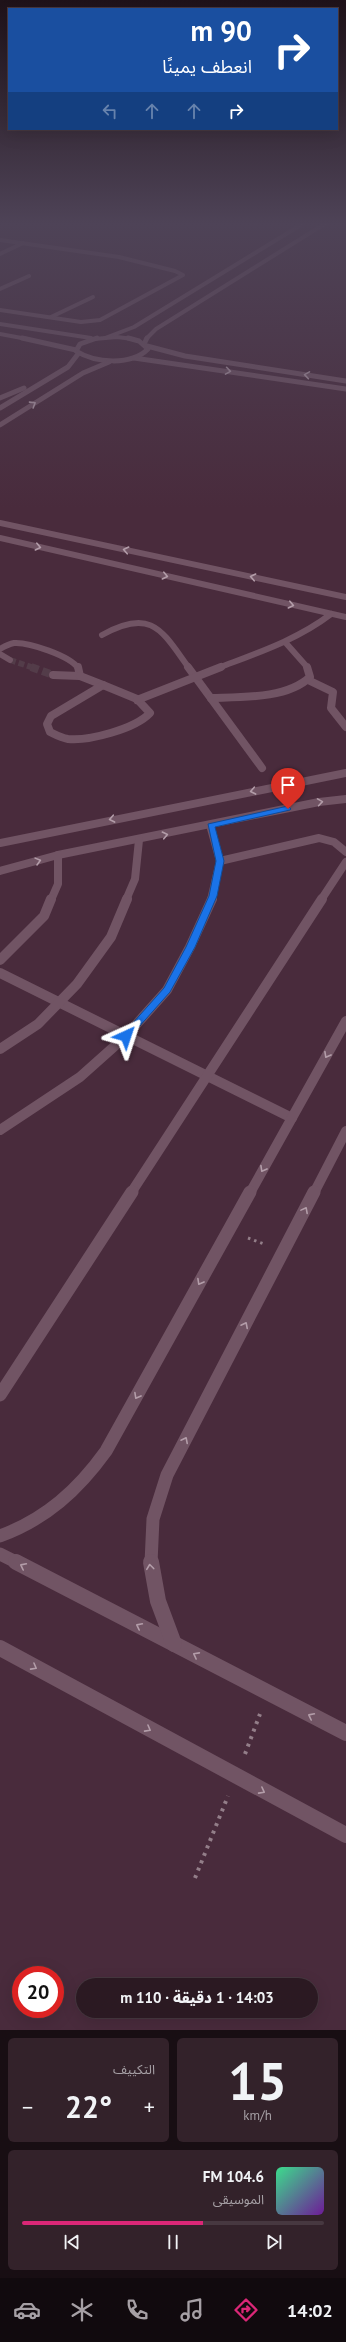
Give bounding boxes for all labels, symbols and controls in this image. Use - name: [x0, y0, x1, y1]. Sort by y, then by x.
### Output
- text: 90 m: [191, 12, 252, 49]
- icon: right: [266, 24, 318, 76]
- text: انعطف يمينًا: [162, 55, 252, 78]
- icon: left: [99, 100, 121, 122]
- icon: ahead: [141, 100, 163, 122]
- icon: ahead: [183, 100, 205, 122]
- icon: right: [225, 100, 247, 122]
- one-way arrow: [225, 366, 231, 375]
- one-way arrow: [304, 371, 311, 380]
- one-way arrow: [29, 401, 36, 409]
- one-way arrow: [35, 542, 41, 550]
- one-way arrow: [123, 546, 129, 555]
- one-way arrow: [162, 571, 168, 579]
- one-way arrow: [250, 574, 256, 582]
- one-way arrow: [288, 600, 295, 608]
- pin: [271, 768, 305, 809]
- icon: arrive: [277, 774, 299, 796]
- one-way arrow: [250, 786, 256, 794]
- one-way arrow: [317, 798, 323, 807]
- one-way arrow: [108, 814, 115, 823]
- one-way arrow: [162, 831, 168, 839]
- one-way arrow: [34, 857, 41, 865]
- position arrow: [105, 1015, 147, 1057]
- one-way arrow: [324, 1051, 332, 1058]
- one-way arrow: [261, 1165, 268, 1172]
- one-way arrow: [300, 1206, 308, 1214]
- one-way arrow: [198, 1278, 205, 1285]
- one-way arrow: [240, 1322, 248, 1329]
- one-way arrow: [134, 1392, 141, 1399]
- one-way arrow: [180, 1437, 188, 1445]
- one-way arrow: [20, 1563, 28, 1571]
- one-way arrow: [146, 1564, 155, 1570]
- one-way arrow: [136, 1623, 143, 1631]
- one-way arrow: [193, 1653, 200, 1660]
- one-way arrow: [30, 1662, 37, 1669]
- one-way arrow: [308, 1713, 316, 1720]
- one-way arrow: [144, 1724, 151, 1732]
- one-way arrow: [258, 1786, 266, 1794]
- speed limit sign: 20: [12, 1966, 64, 2018]
- text: 14:03 · 1 دقيقة · 110 m: [120, 1988, 274, 2007]
- text: 15: [228, 2047, 287, 2114]
- text: التكييف: [113, 2061, 155, 2078]
- text: 22°: [65, 2087, 112, 2126]
- text: −: [22, 2093, 33, 2121]
- text: +: [144, 2093, 155, 2121]
- text: km/h: [243, 2107, 272, 2124]
- text: 104.6 FM: [203, 2167, 264, 2186]
- text: الموسيقى: [213, 2191, 264, 2208]
- icon: previous: [61, 2231, 83, 2253]
- icon: pause: [162, 2231, 184, 2253]
- icon: next: [263, 2231, 285, 2253]
- icon: car: [13, 2296, 41, 2324]
- icon: climate: [68, 2296, 96, 2324]
- icon: phone: [123, 2296, 151, 2324]
- icon: music: [178, 2296, 206, 2324]
- icon: directions: [232, 2296, 260, 2324]
- text: 14:02: [287, 2299, 333, 2322]

